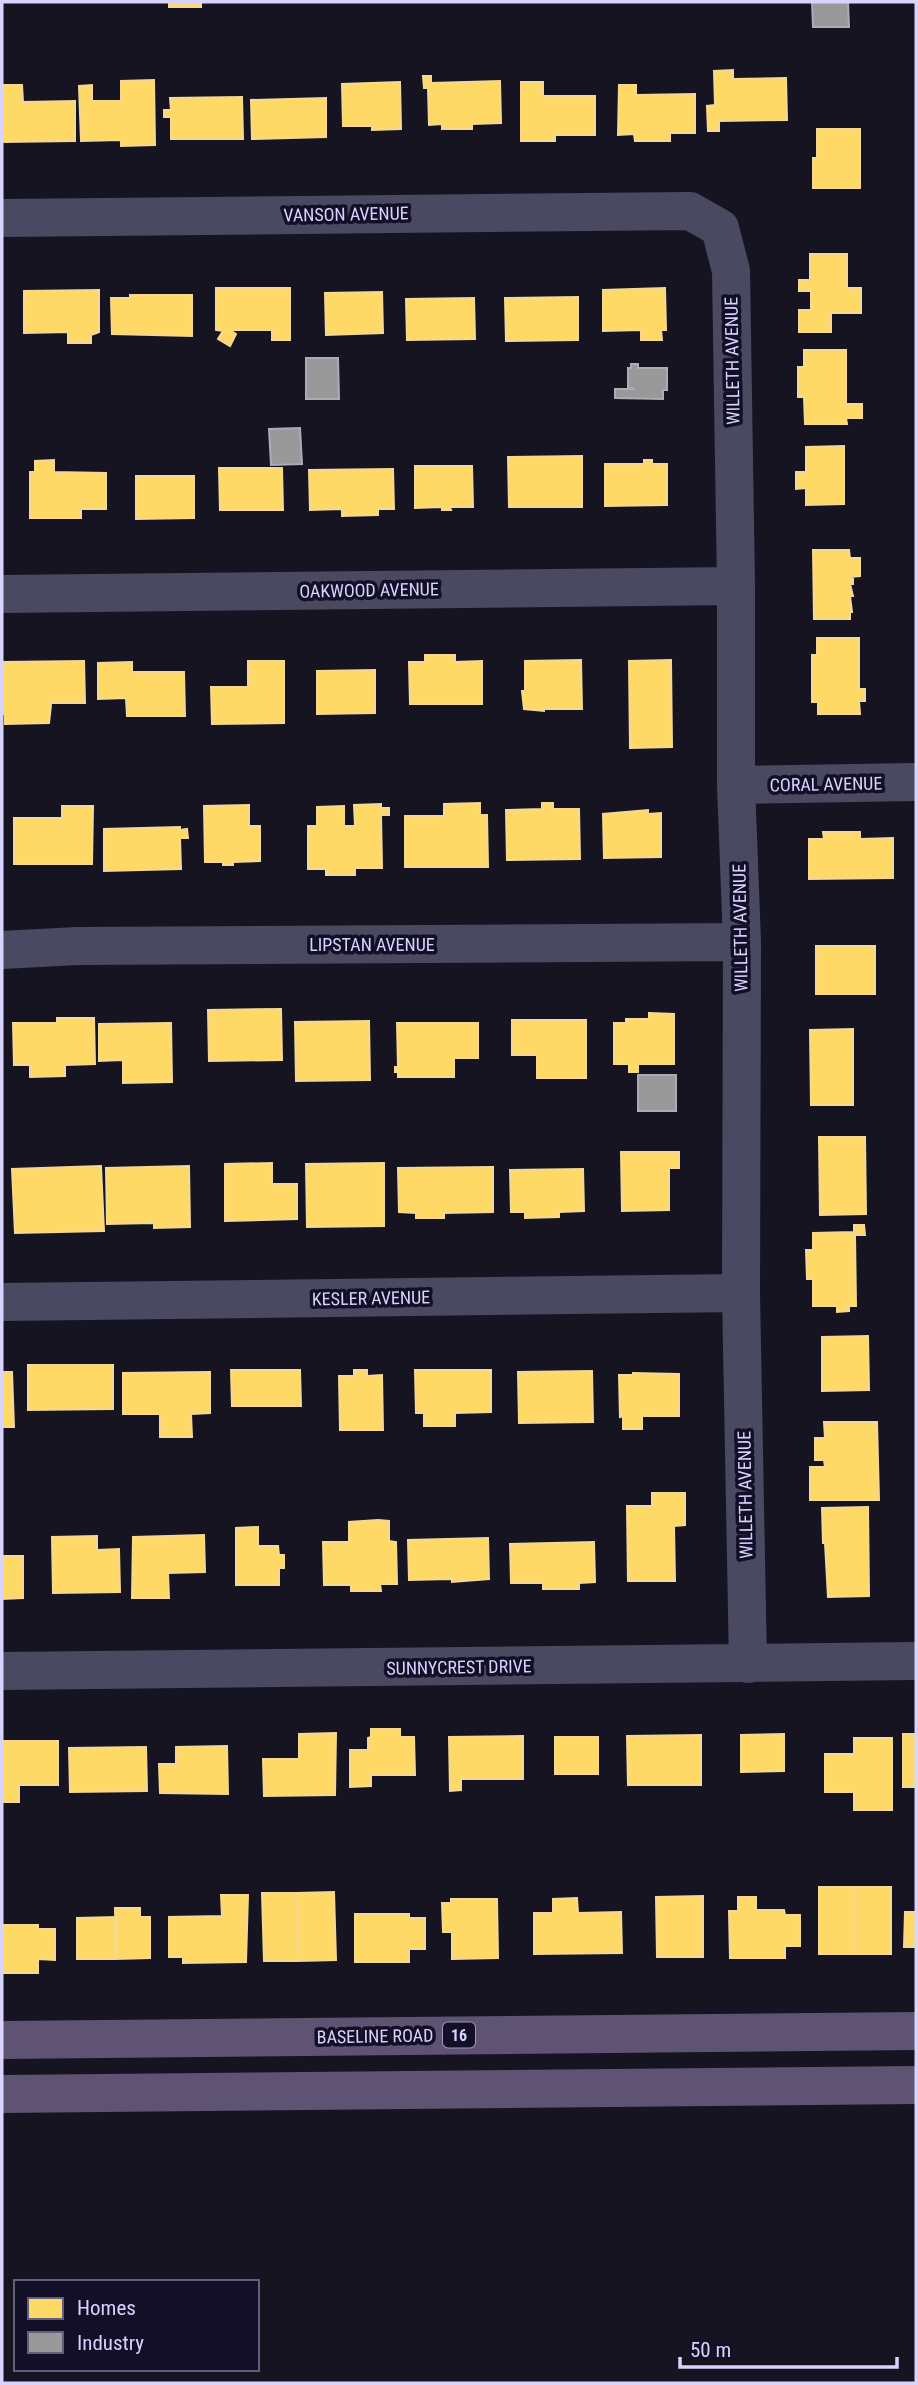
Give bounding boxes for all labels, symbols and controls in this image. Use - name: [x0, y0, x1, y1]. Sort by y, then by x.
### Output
- street label: VANSON AVENUE: [283, 202, 409, 226]
- street label: WILLETH AVENUE: [720, 297, 744, 425]
- street label: OAKWOOD AVENUE: [299, 578, 439, 602]
- street label: CORAL AVENUE: [770, 773, 882, 795]
- street label: WILLETH AVENUE: [728, 864, 752, 992]
- street label: LIPSTAN AVENUE: [309, 934, 435, 955]
- street label: KESLER AVENUE: [312, 1286, 430, 1310]
- street label: WILLETH AVENUE: [733, 1431, 757, 1559]
- street label: SUNNYCREST DRIVE: [386, 1655, 532, 1679]
- road number: 16: [443, 2022, 475, 2048]
- street label: BASELINE ROAD: [317, 2024, 433, 2048]
- legend: [14, 2280, 259, 2371]
- text: Homes: [77, 2296, 136, 2320]
- scale bar: [680, 2326, 897, 2370]
- text: Industry: [77, 2331, 144, 2355]
- text: 50 m: [690, 2338, 731, 2362]

